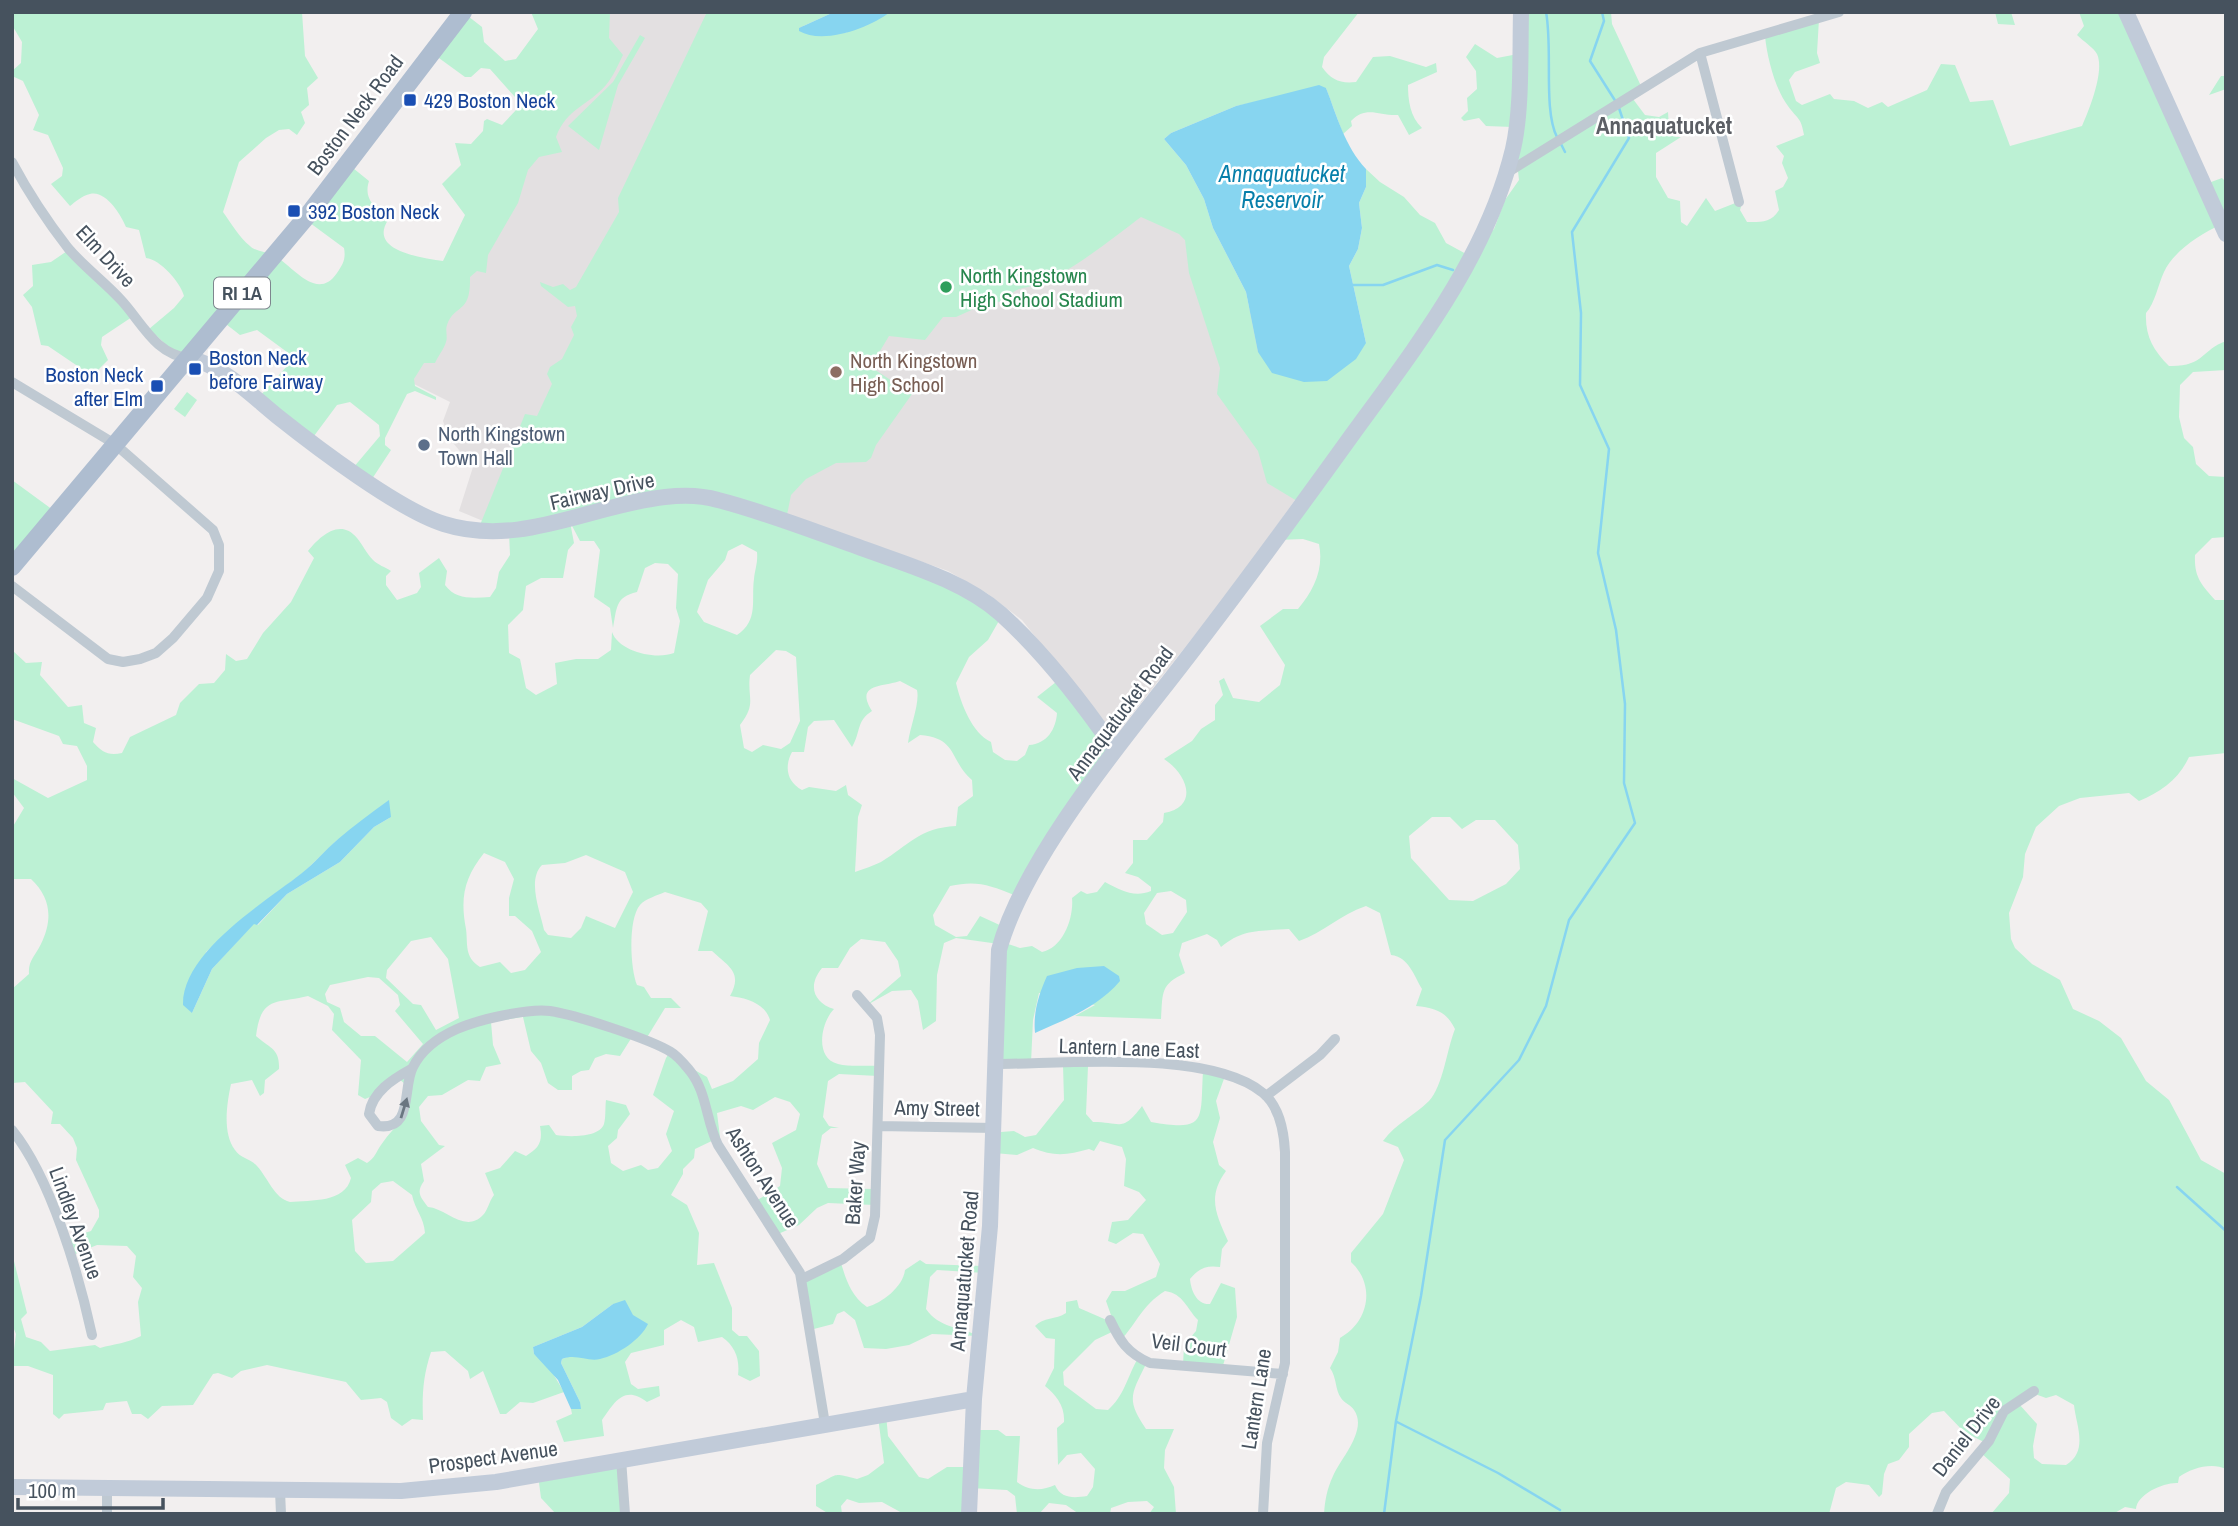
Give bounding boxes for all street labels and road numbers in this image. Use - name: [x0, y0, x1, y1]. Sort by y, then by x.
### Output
- street label: Boston Neck Road: [300, 49, 410, 181]
- street label: Elm Drive: [70, 218, 142, 294]
- road number: RI 1A: [214, 278, 270, 308]
- street label: Fairway Drive: [547, 465, 657, 517]
- street label: Annaquatucket Road: [1059, 640, 1180, 787]
- street label: Lantern Lane East: [1058, 1031, 1200, 1065]
- street label: Amy Street: [893, 1093, 980, 1123]
- street label: Ashton Avenue: [719, 1120, 807, 1233]
- street label: Baker Way: [838, 1140, 872, 1226]
- street label: Lindley Avenue: [42, 1163, 110, 1283]
- street label: Annaquatucket Road: [942, 1190, 985, 1353]
- street label: Veil Court: [1150, 1326, 1229, 1364]
- street label: Lantern Lane: [1234, 1347, 1278, 1451]
- street label: Daniel Drive: [1925, 1389, 2007, 1483]
- street label: Prospect Avenue: [427, 1434, 559, 1480]

